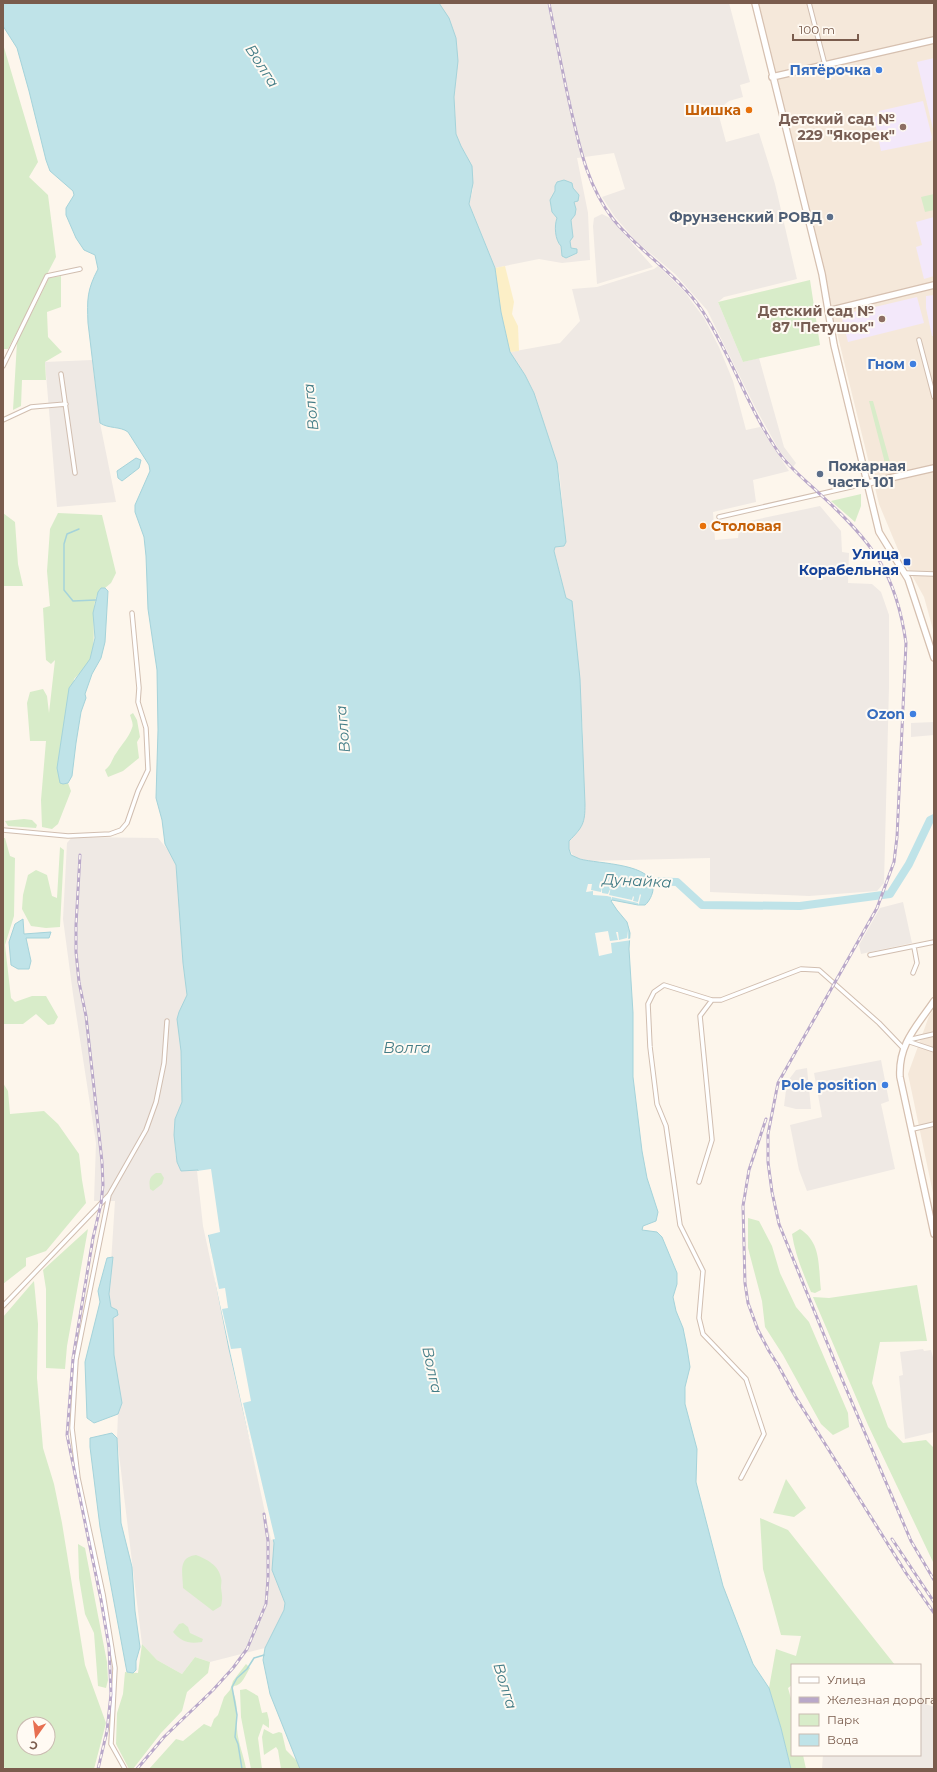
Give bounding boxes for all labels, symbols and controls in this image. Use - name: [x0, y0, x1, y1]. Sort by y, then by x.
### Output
- scale bar: [793, 16, 858, 42]
- text: 100 m: [799, 22, 835, 37]
- water label: Волга: [242, 41, 283, 91]
- place label: Пятёрочка: [790, 61, 871, 79]
- marker: Пятёрочка: [874, 65, 884, 75]
- place label: Шишка: [685, 101, 741, 119]
- marker: Шишка: [744, 105, 754, 115]
- place label: Детский сад № 229 "Якорек": [779, 110, 895, 144]
- marker: Детский сад № 229 "Якорек": [898, 122, 908, 132]
- place label: Фрунзенский РОВД: [669, 208, 822, 226]
- marker: Фрунзенский РОВД: [825, 212, 835, 222]
- place label: Детский сад № 87 "Петушок": [758, 302, 874, 336]
- marker: Детский сад № 87 "Петушок": [877, 314, 887, 324]
- place label: Гном: [867, 355, 905, 373]
- marker: Гном: [908, 359, 918, 369]
- water label: Волга: [299, 382, 322, 432]
- place label: Пожарная часть 101: [828, 457, 906, 491]
- marker: Пожарная часть 101: [815, 469, 825, 479]
- place label: Столовая: [711, 517, 782, 535]
- marker: Столовая: [698, 521, 708, 531]
- place label: Улица Корабельная: [799, 545, 899, 579]
- marker: Улица Корабельная: [902, 557, 912, 567]
- water label: Волга: [331, 705, 354, 754]
- place label: Ozon: [867, 705, 905, 723]
- marker: Ozon: [908, 709, 918, 719]
- water label: Дунайка: [600, 869, 672, 892]
- water label: Волга: [383, 1038, 431, 1057]
- place label: Pole position: [781, 1076, 877, 1094]
- marker: Pole position: [880, 1080, 890, 1090]
- water label: Волга: [418, 1345, 447, 1395]
- water label: Волга: [489, 1660, 522, 1711]
- legend: [791, 1664, 921, 1756]
- text: Улица: [827, 1672, 866, 1687]
- text: Железная дорога: [827, 1692, 937, 1707]
- text: Парк: [827, 1712, 859, 1727]
- north arrow: [16, 1716, 56, 1756]
- text: Вода: [827, 1732, 858, 1747]
- text: С: [28, 1738, 39, 1753]

